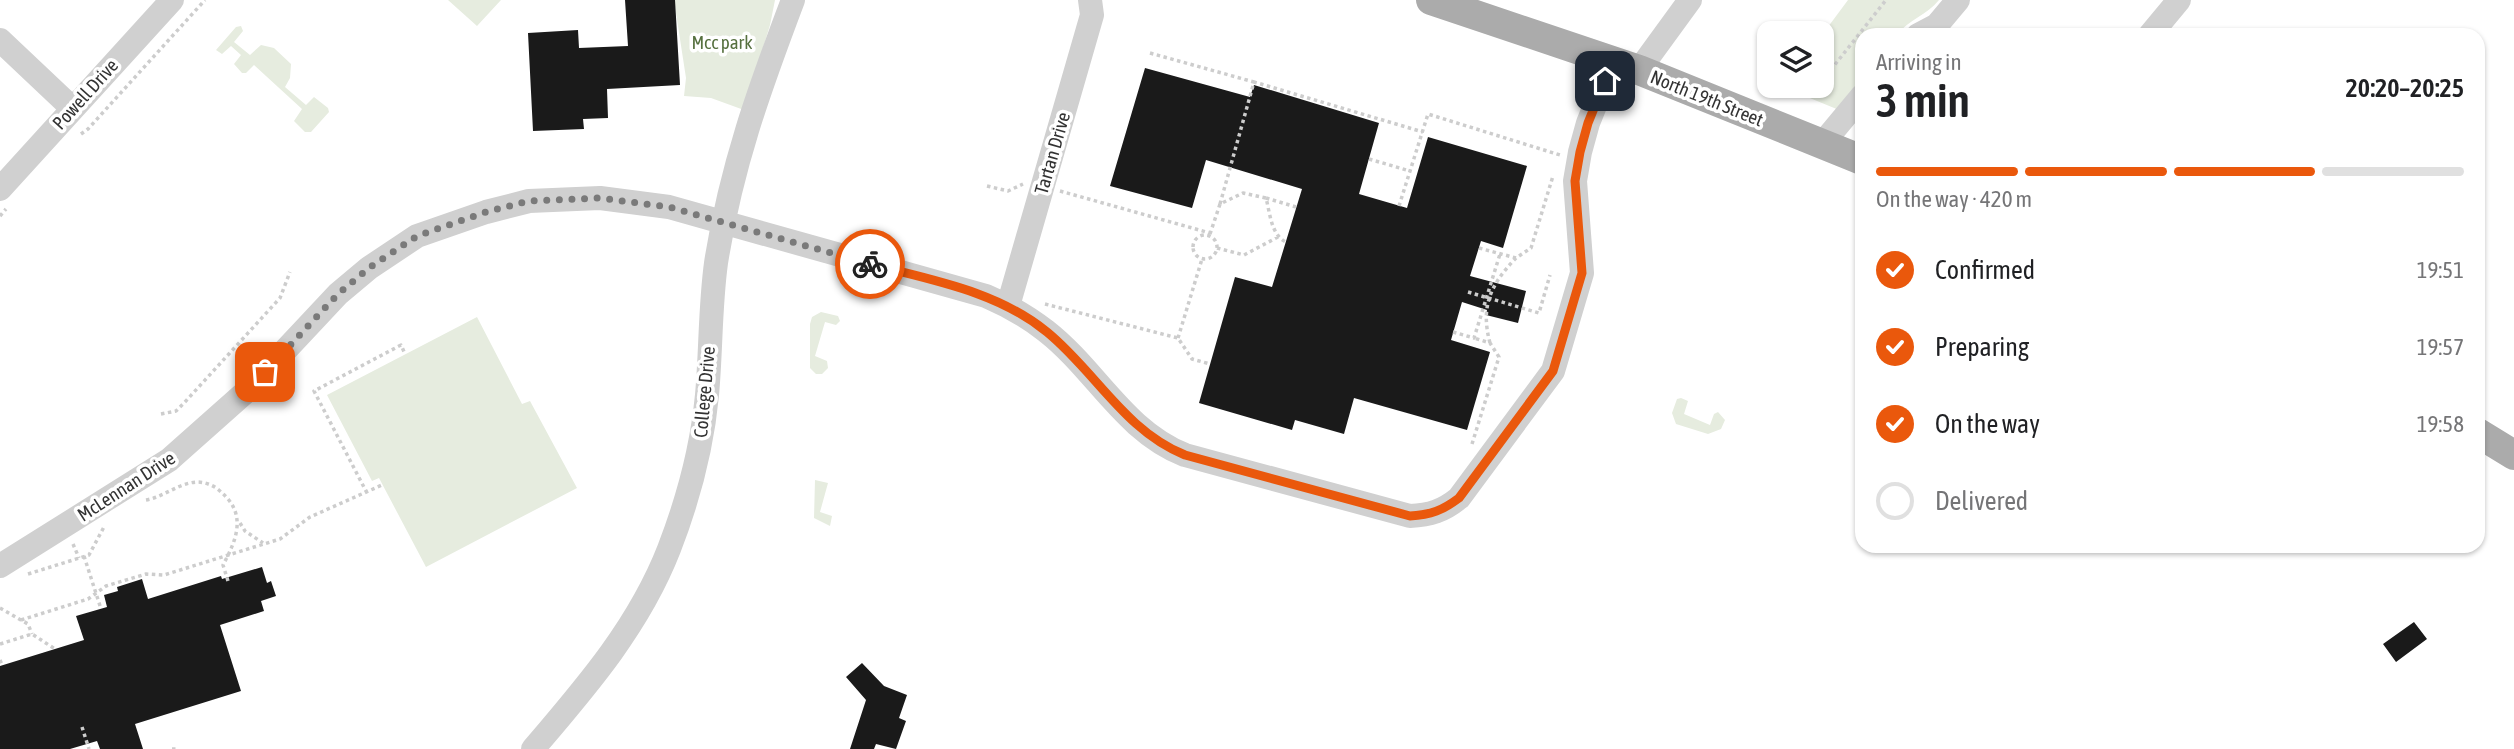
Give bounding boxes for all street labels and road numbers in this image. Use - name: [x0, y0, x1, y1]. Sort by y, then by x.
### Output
- street label: Powell Drive: [48, 54, 122, 134]
- street label: North 19th Street: [1647, 65, 1767, 131]
- street label: Tartan Drive: [1030, 109, 1074, 197]
- street label: College Drive: [689, 345, 719, 439]
- street label: McLennan Drive: [73, 446, 179, 526]

